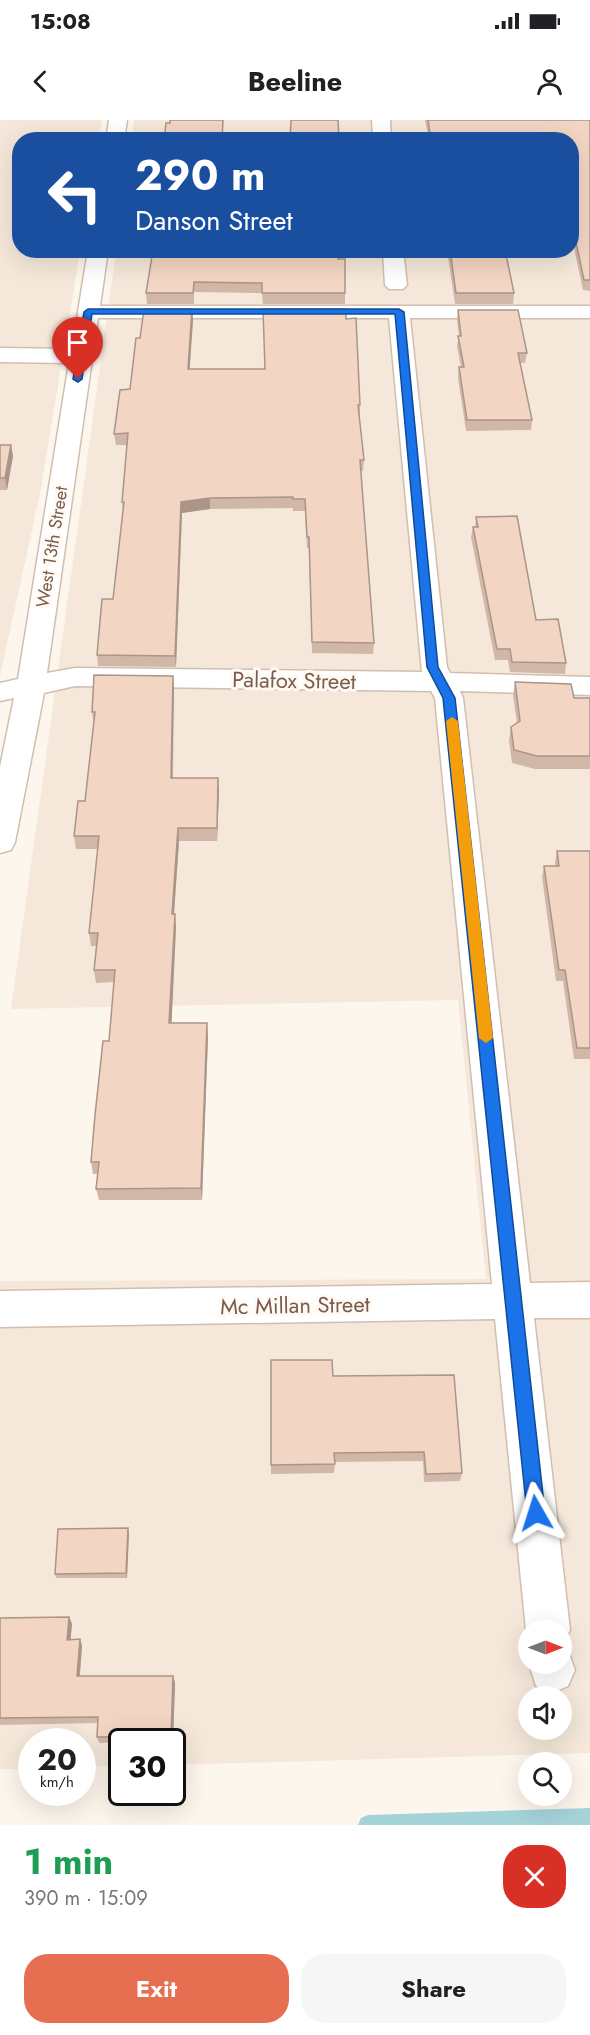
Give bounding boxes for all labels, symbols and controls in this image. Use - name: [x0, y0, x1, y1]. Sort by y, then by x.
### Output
- text: 15:08: [30, 5, 91, 37]
- text: Beeline: [248, 62, 342, 101]
- icon: back: [24, 65, 57, 98]
- icon: person: [533, 65, 566, 98]
- text: 290 m: [135, 145, 266, 206]
- icon: left: [36, 156, 114, 234]
- text: Danson Street: [135, 201, 293, 240]
- pin: [52, 317, 103, 379]
- icon: arrive: [61, 326, 94, 359]
- street label: West 13th Street: [30, 484, 75, 610]
- street label: Palafox Street: [232, 663, 357, 697]
- street label: Mc Millan Street: [220, 1288, 371, 1322]
- position arrow: [504, 1481, 568, 1545]
- north arrow: [518, 1620, 572, 1674]
- map controls: [518, 1620, 572, 1806]
- button: sound: [518, 1686, 572, 1740]
- speed limit sign: 30: [108, 1728, 186, 1806]
- text: 20: [37, 1738, 77, 1781]
- button: search: [518, 1752, 572, 1806]
- text: km/h: [40, 1771, 74, 1793]
- text: 1 min: [24, 1835, 113, 1887]
- button: close: [503, 1845, 566, 1908]
- text: 390 m · 15:09: [24, 1884, 148, 1913]
- button: Exit: [24, 1954, 289, 2023]
- button: Share: [301, 1954, 566, 2023]

